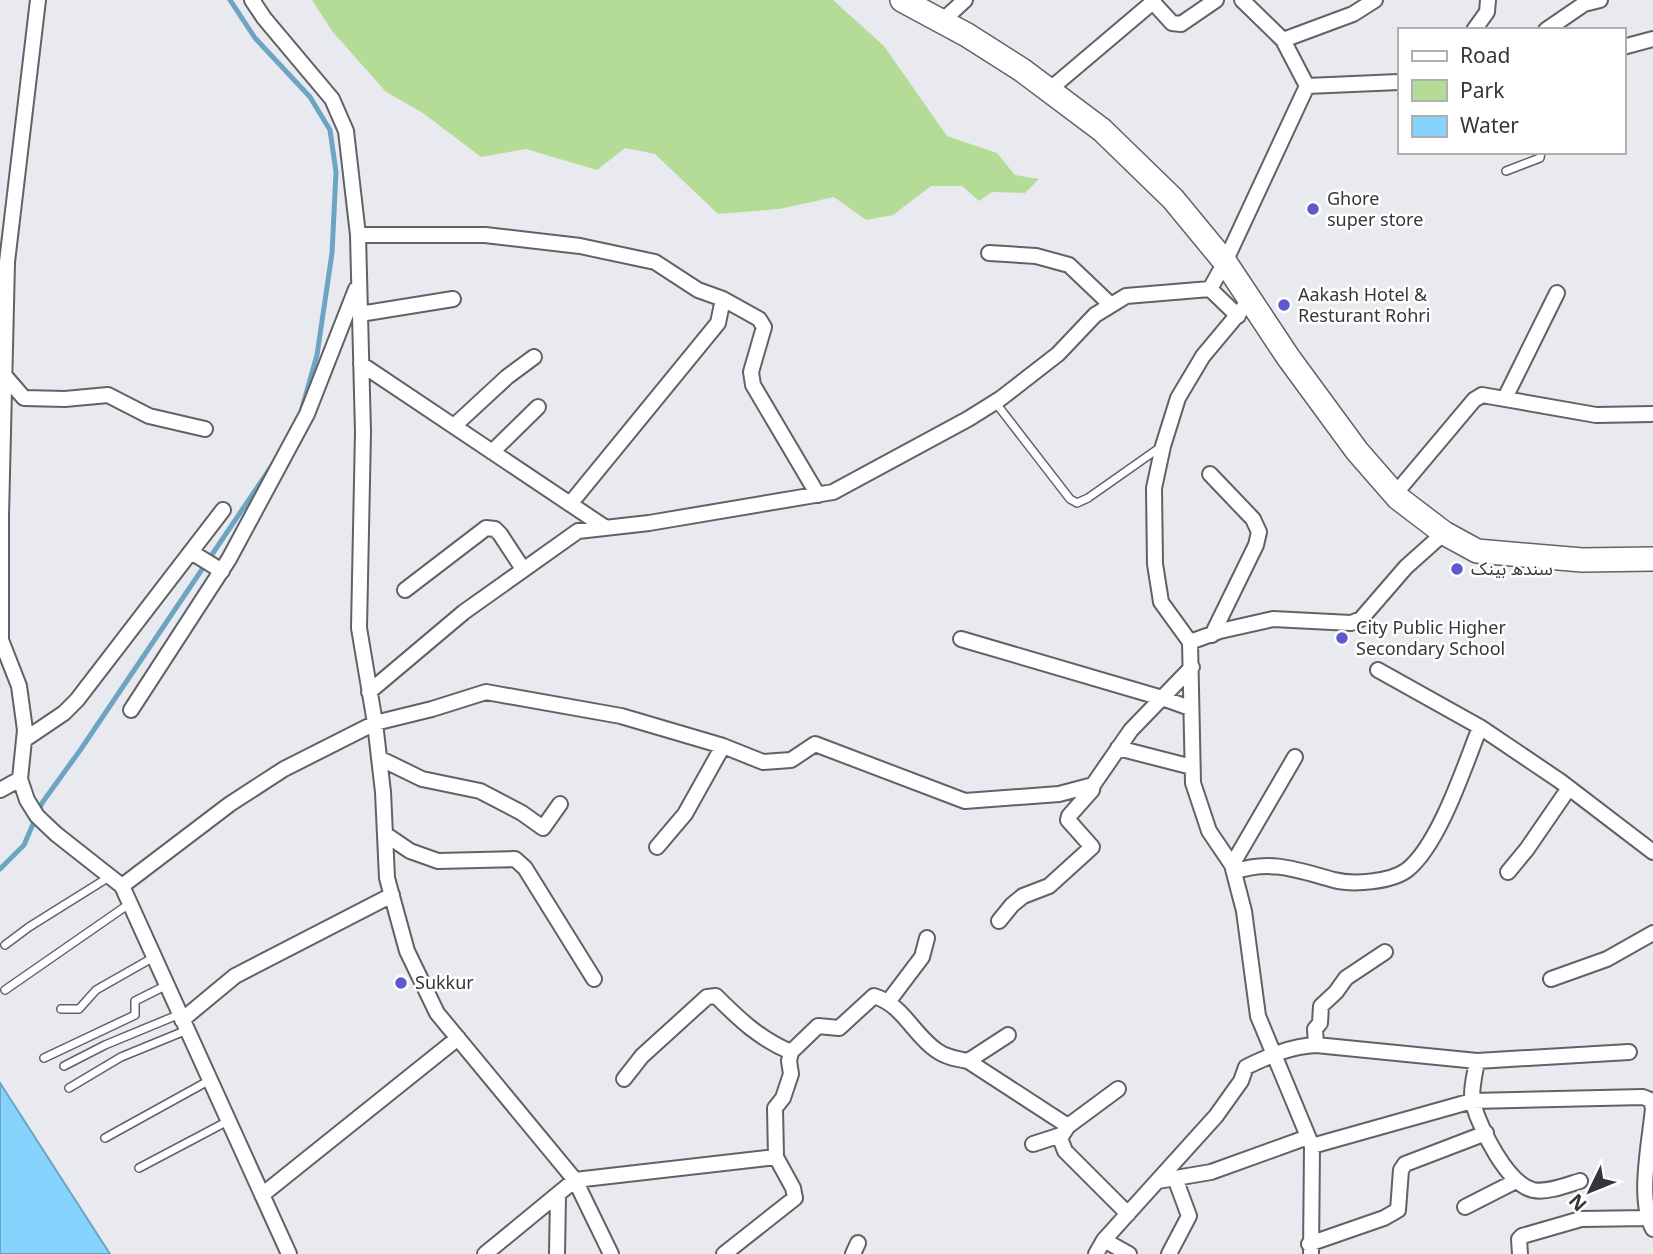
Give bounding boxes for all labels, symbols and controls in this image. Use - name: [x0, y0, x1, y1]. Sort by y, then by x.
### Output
- legend: [1398, 28, 1625, 154]
- text: Road: [1460, 34, 1510, 78]
- text: Park: [1460, 69, 1505, 113]
- text: Water: [1460, 104, 1519, 148]
- place label: Ghore super store: [1327, 180, 1423, 239]
- marker: Ghore super store: [1305, 201, 1321, 217]
- place label: Aakash Hotel & Resturant Rohri: [1298, 276, 1430, 335]
- marker: Aakash Hotel & Resturant Rohri: [1276, 297, 1292, 313]
- place label: سندھ بینک: [1471, 550, 1553, 588]
- marker: سندھ بینک: [1449, 561, 1465, 577]
- place label: City Public Higher Secondary School: [1356, 609, 1506, 668]
- marker: City Public Higher Secondary School: [1334, 630, 1350, 646]
- place label: Sukkur: [415, 964, 474, 1002]
- marker: Sukkur: [393, 975, 409, 991]
- north arrow: [1555, 1156, 1625, 1226]
- text: N: [1558, 1183, 1598, 1221]

